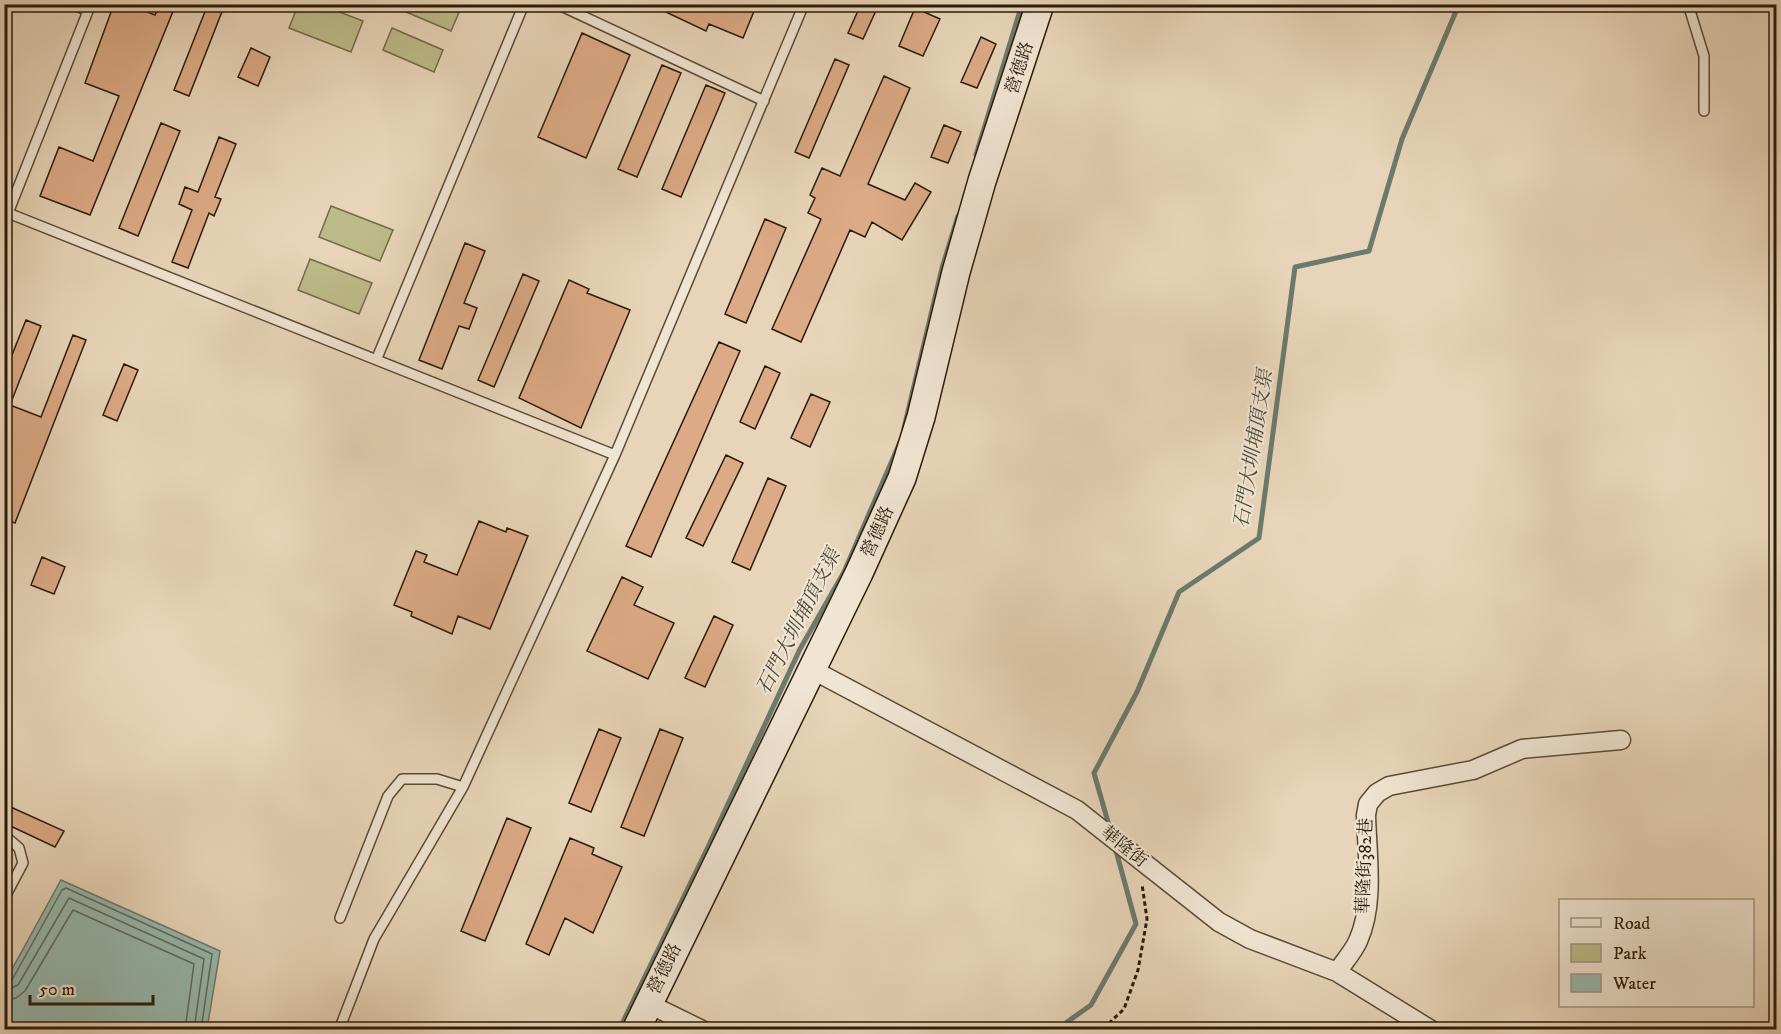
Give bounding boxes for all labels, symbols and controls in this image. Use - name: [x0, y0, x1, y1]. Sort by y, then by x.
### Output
- street label: 營德路: [1001, 39, 1039, 97]
- water label: 石門大圳埔頂支渠: [1229, 365, 1279, 530]
- street label: 營德路: [857, 503, 899, 561]
- water label: 石門大圳埔頂支渠: [752, 542, 848, 699]
- street label: 華隆街382巷: [1352, 817, 1378, 915]
- street label: 華隆街: [1096, 821, 1152, 873]
- legend: [1559, 899, 1754, 1007]
- text: Road: [1613, 913, 1650, 935]
- street label: 營德路: [643, 940, 687, 998]
- text: Park: [1613, 943, 1647, 965]
- scale bar: [30, 968, 153, 1006]
- text: Water: [1612, 973, 1656, 995]
- text: 50 m: [39, 979, 75, 1001]

